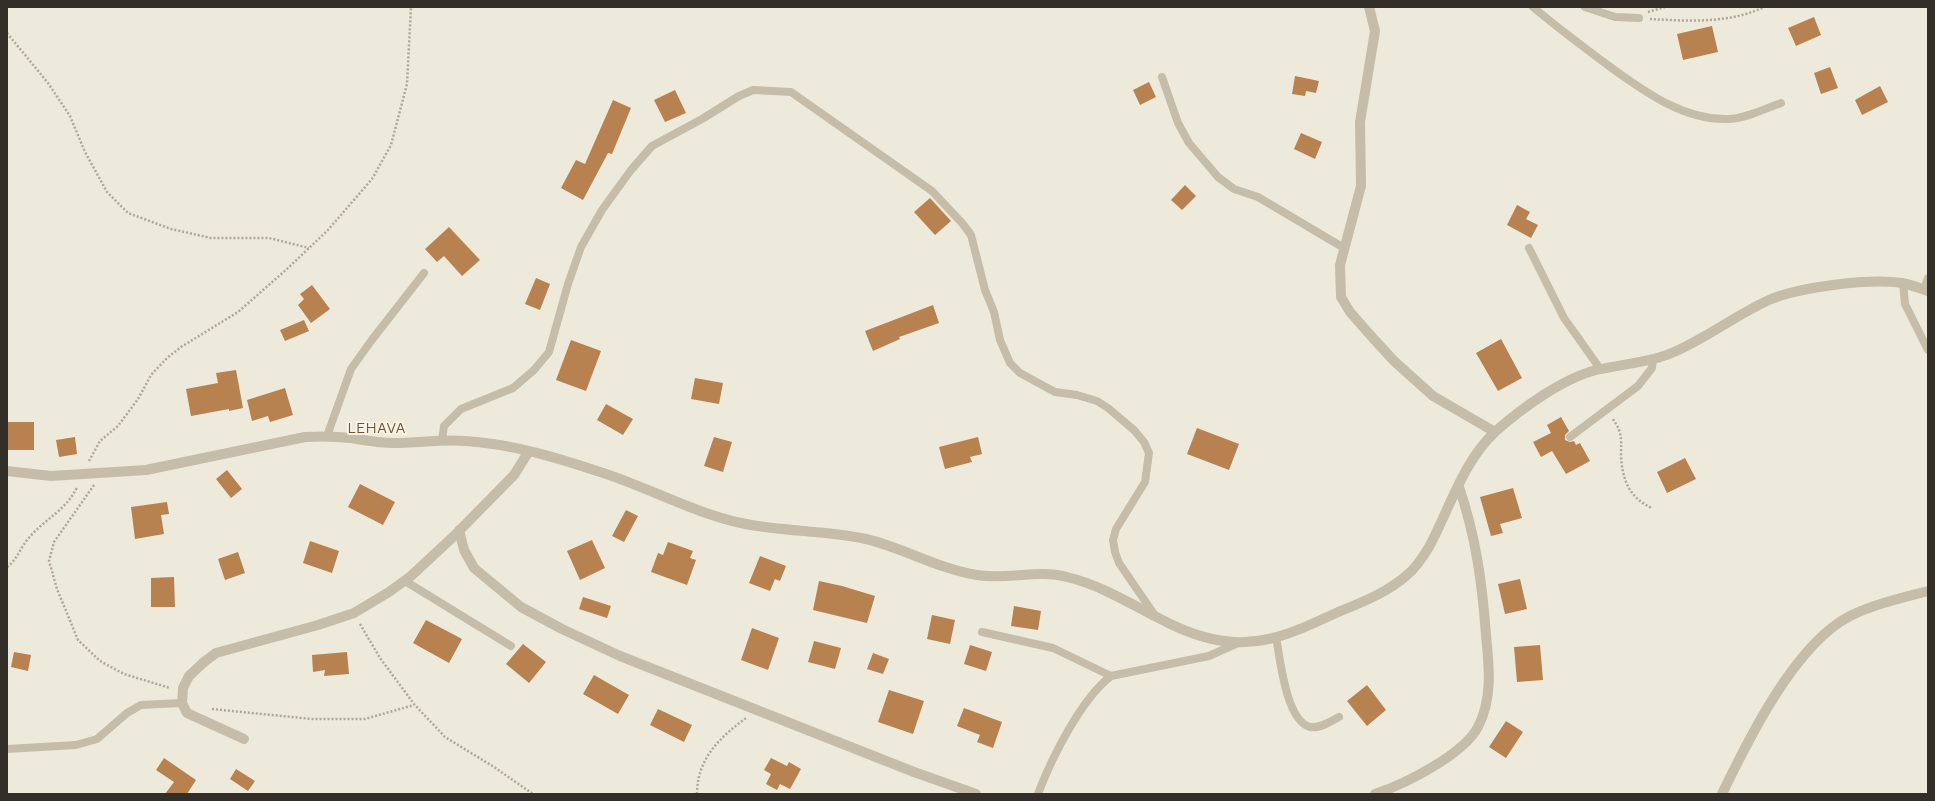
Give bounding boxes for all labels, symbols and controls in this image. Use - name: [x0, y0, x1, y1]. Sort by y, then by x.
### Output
- district label: LEHAVA: [348, 420, 406, 438]

